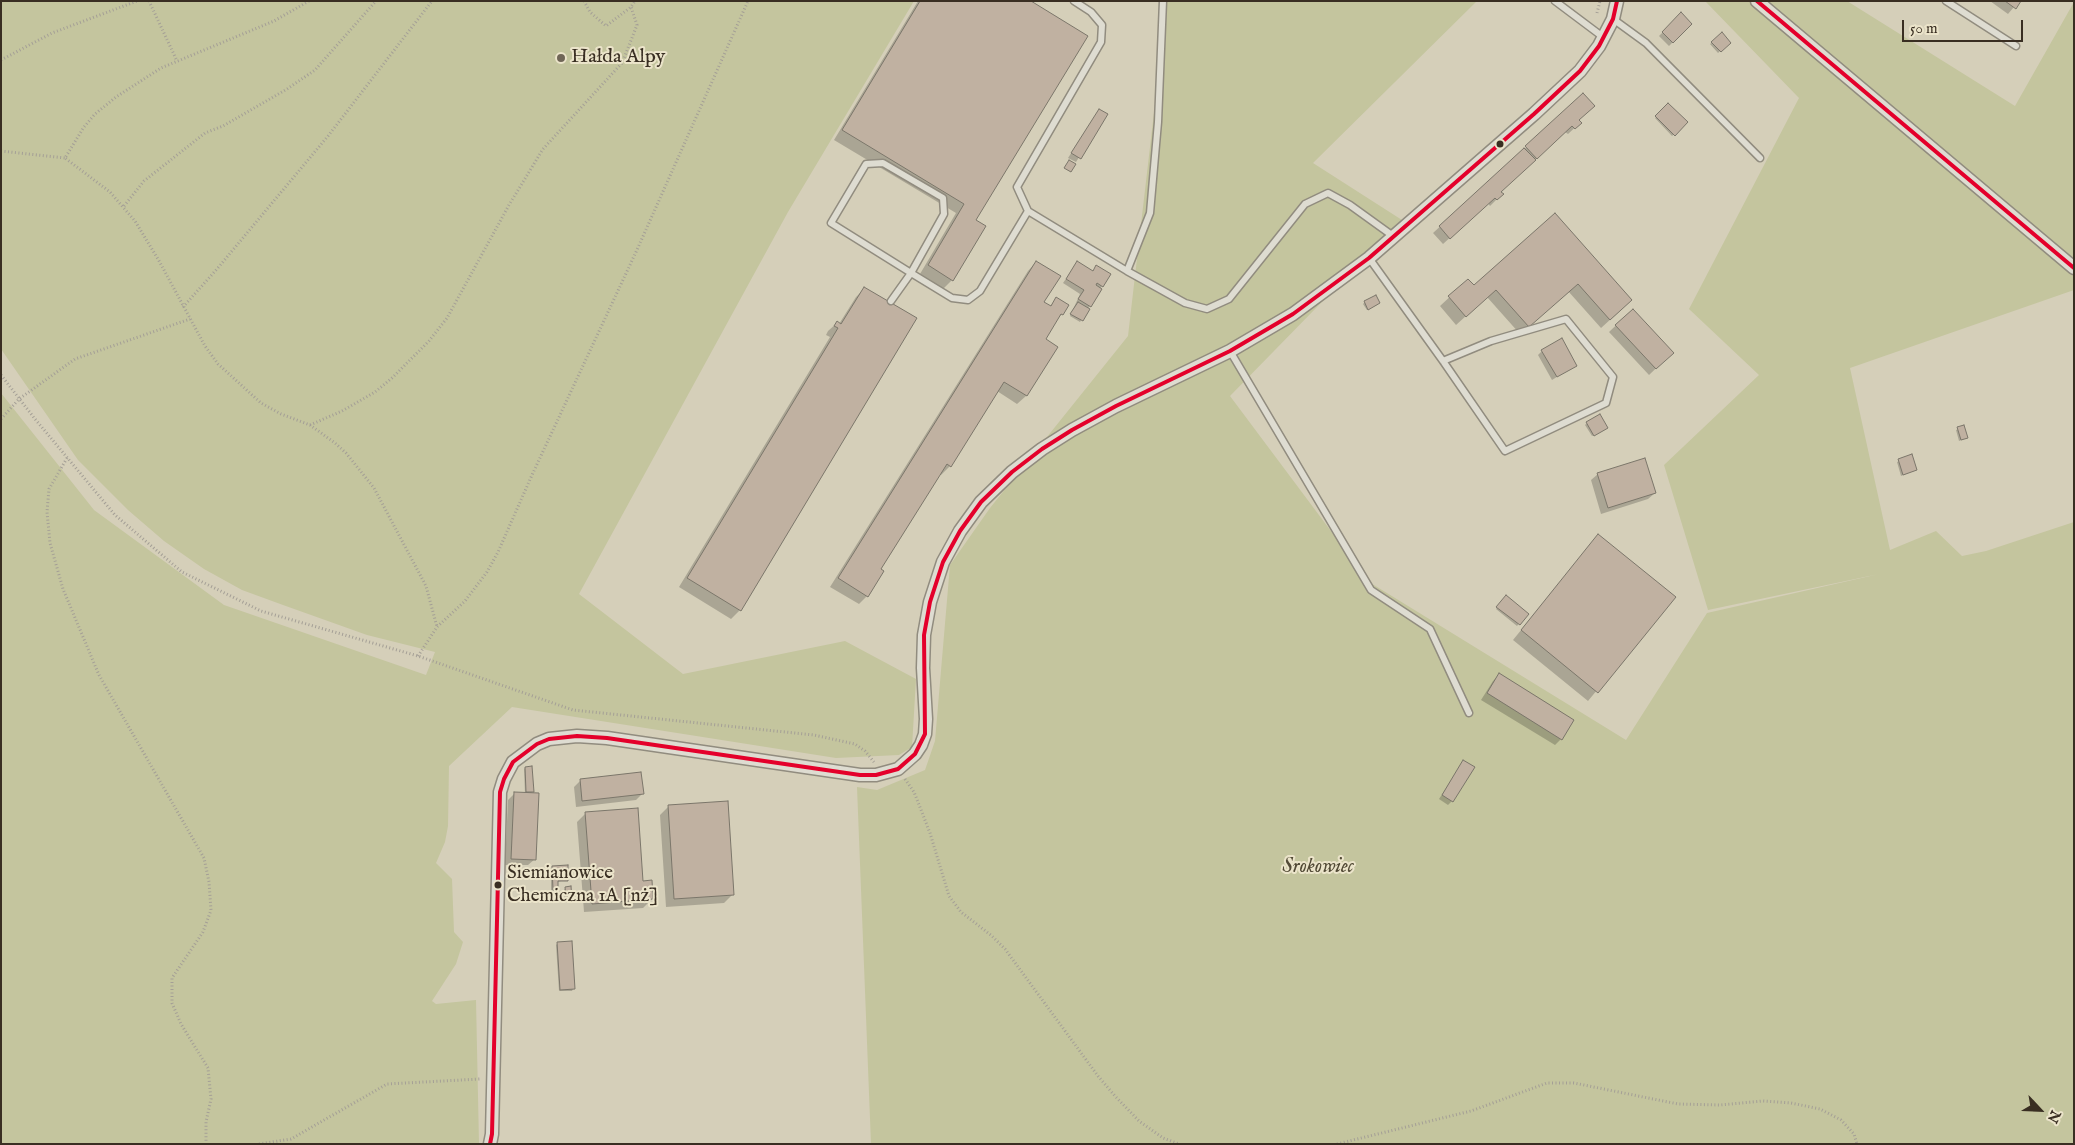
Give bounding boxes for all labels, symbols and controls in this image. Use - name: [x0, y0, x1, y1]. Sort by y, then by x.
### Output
- scale bar: [1905, 10, 2026, 42]
- text: 50 m: [1910, 19, 1938, 38]
- place label: Hałda Alpy: [571, 46, 665, 70]
- marker: Hałda Alpy: [555, 52, 567, 64]
- unlabelled marker: [1495, 139, 1505, 149]
- park label: Srokowiec: [1282, 856, 1354, 880]
- place label: Siemianowice Chemiczna 1A [nż]: [507, 863, 658, 907]
- marker: Siemianowice Chemiczna 1A [nż]: [493, 880, 503, 890]
- north arrow: [2015, 1085, 2065, 1135]
- text: N: [2043, 1107, 2064, 1126]

